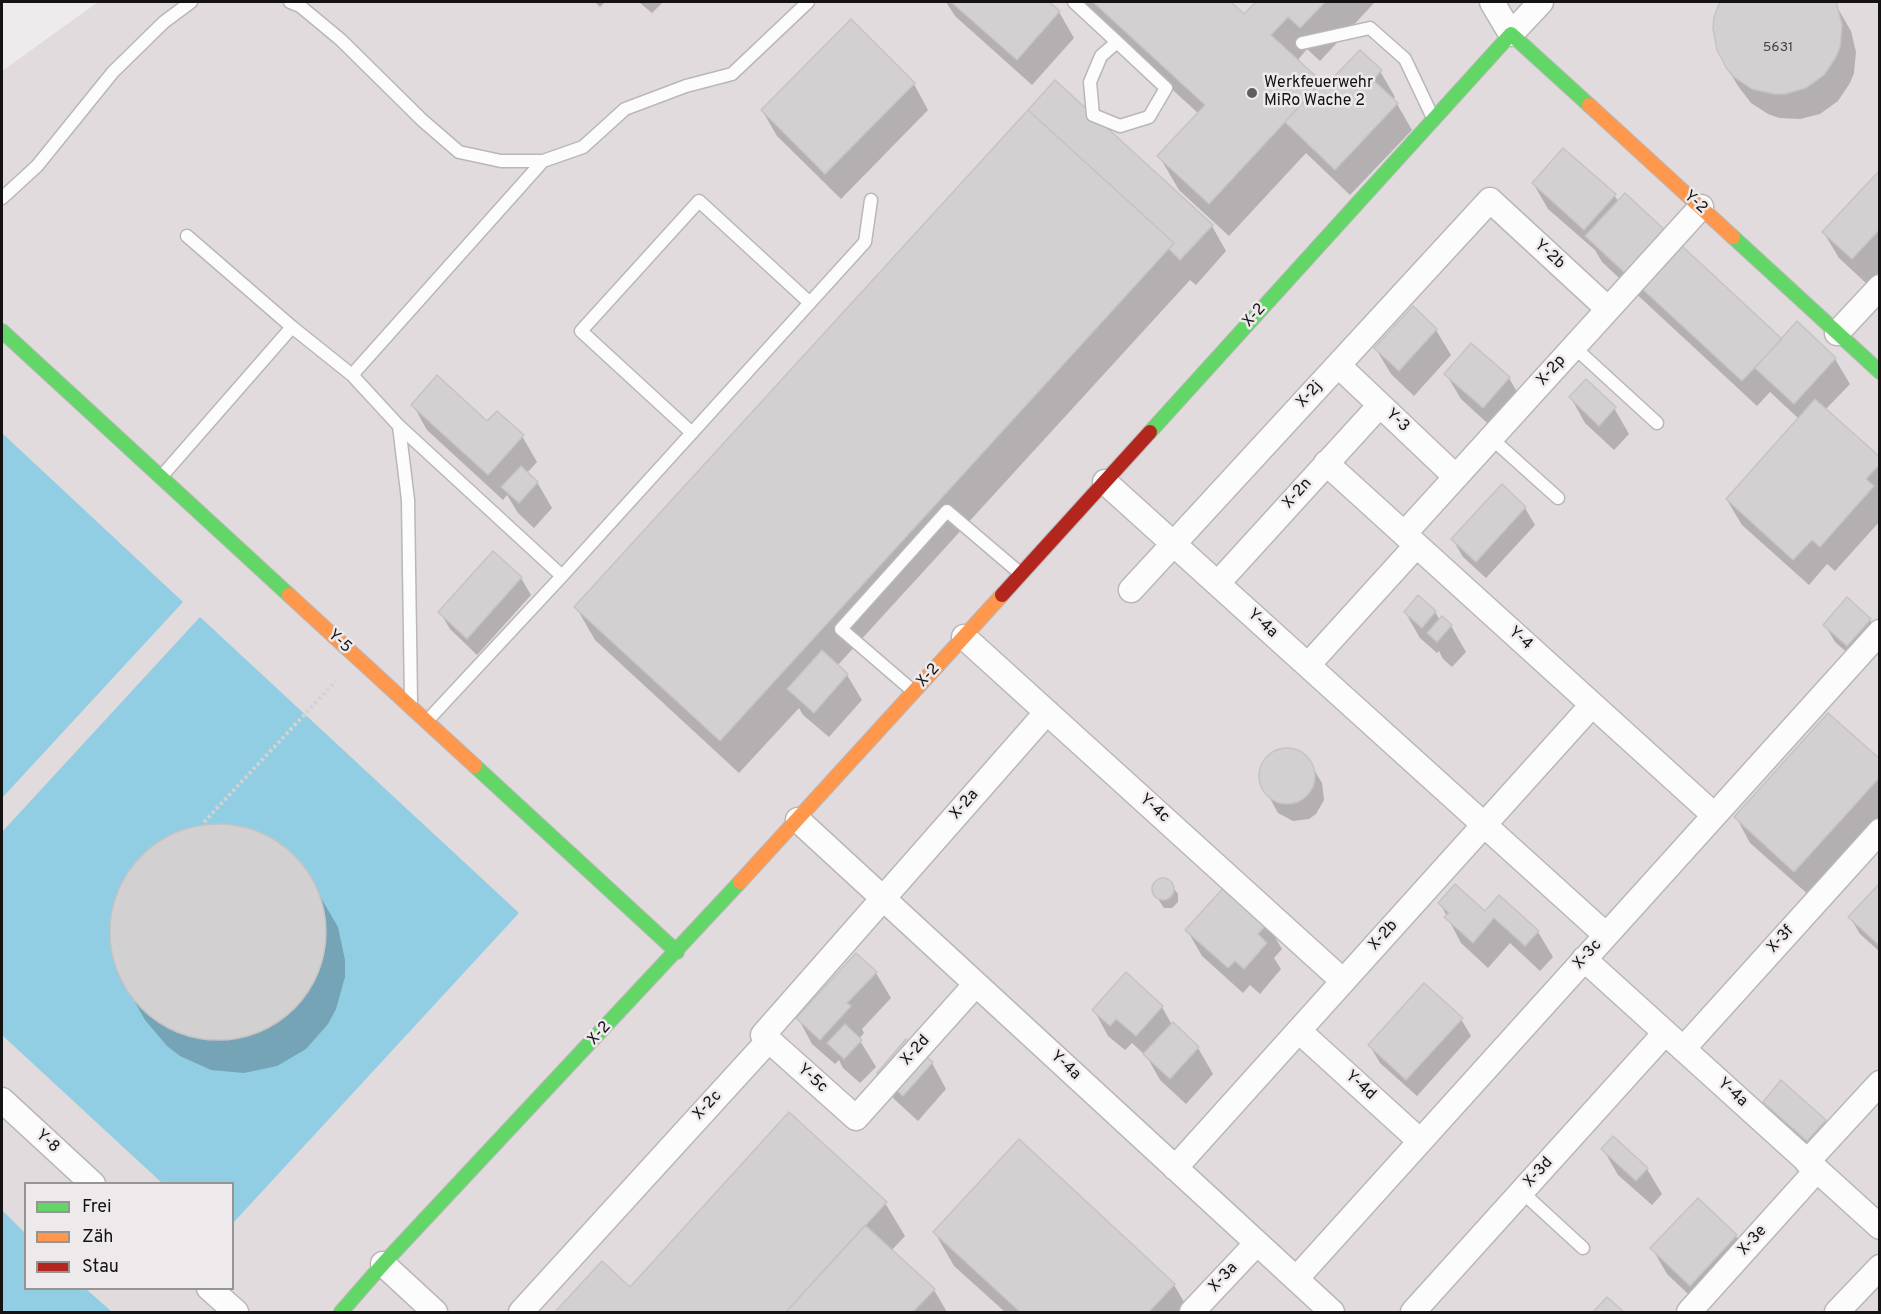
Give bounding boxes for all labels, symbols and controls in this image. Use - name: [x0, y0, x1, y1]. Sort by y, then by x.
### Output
- house number: 5631: [1763, 40, 1793, 56]
- place label: Werkfeuerwehr MiRo Wache 2: [1264, 74, 1373, 112]
- marker: Werkfeuerwehr MiRo Wache 2: [1245, 86, 1259, 100]
- street label: Y-2: [1679, 187, 1711, 219]
- street label: Y-2b: [1530, 236, 1568, 274]
- street label: X-2: [1239, 300, 1271, 332]
- street label: X-2p: [1533, 352, 1571, 390]
- street label: X-2j: [1293, 378, 1327, 412]
- street label: Y-3: [1381, 405, 1413, 437]
- street label: X-2n: [1279, 475, 1317, 513]
- street label: Y-4a: [1243, 605, 1281, 643]
- street label: Y-4: [1504, 623, 1536, 655]
- street label: Y-5: [323, 626, 355, 658]
- street label: X-2: [913, 660, 945, 692]
- street label: X-2a: [947, 786, 983, 824]
- street label: Y-4c: [1135, 791, 1173, 827]
- street label: X-2b: [1365, 917, 1403, 955]
- street label: X-3f: [1764, 922, 1798, 958]
- street label: X-3c: [1570, 936, 1606, 974]
- street label: X-2: [584, 1018, 616, 1050]
- street label: X-2d: [897, 1032, 935, 1070]
- street label: Y-4a: [1046, 1047, 1084, 1085]
- street label: Y-5c: [793, 1061, 831, 1097]
- street label: Y-4d: [1341, 1067, 1379, 1105]
- street label: Y-4a: [1713, 1074, 1751, 1112]
- street label: X-2c: [690, 1087, 726, 1125]
- street label: Y-8: [31, 1126, 63, 1158]
- street label: X-3d: [1520, 1154, 1558, 1192]
- legend: [24, 1182, 234, 1290]
- text: Frei: [82, 1196, 112, 1219]
- street label: X-3e: [1735, 1222, 1771, 1260]
- text: Zäh: [82, 1226, 113, 1249]
- text: Stau: [82, 1256, 119, 1279]
- street label: X-3a: [1205, 1259, 1243, 1297]

